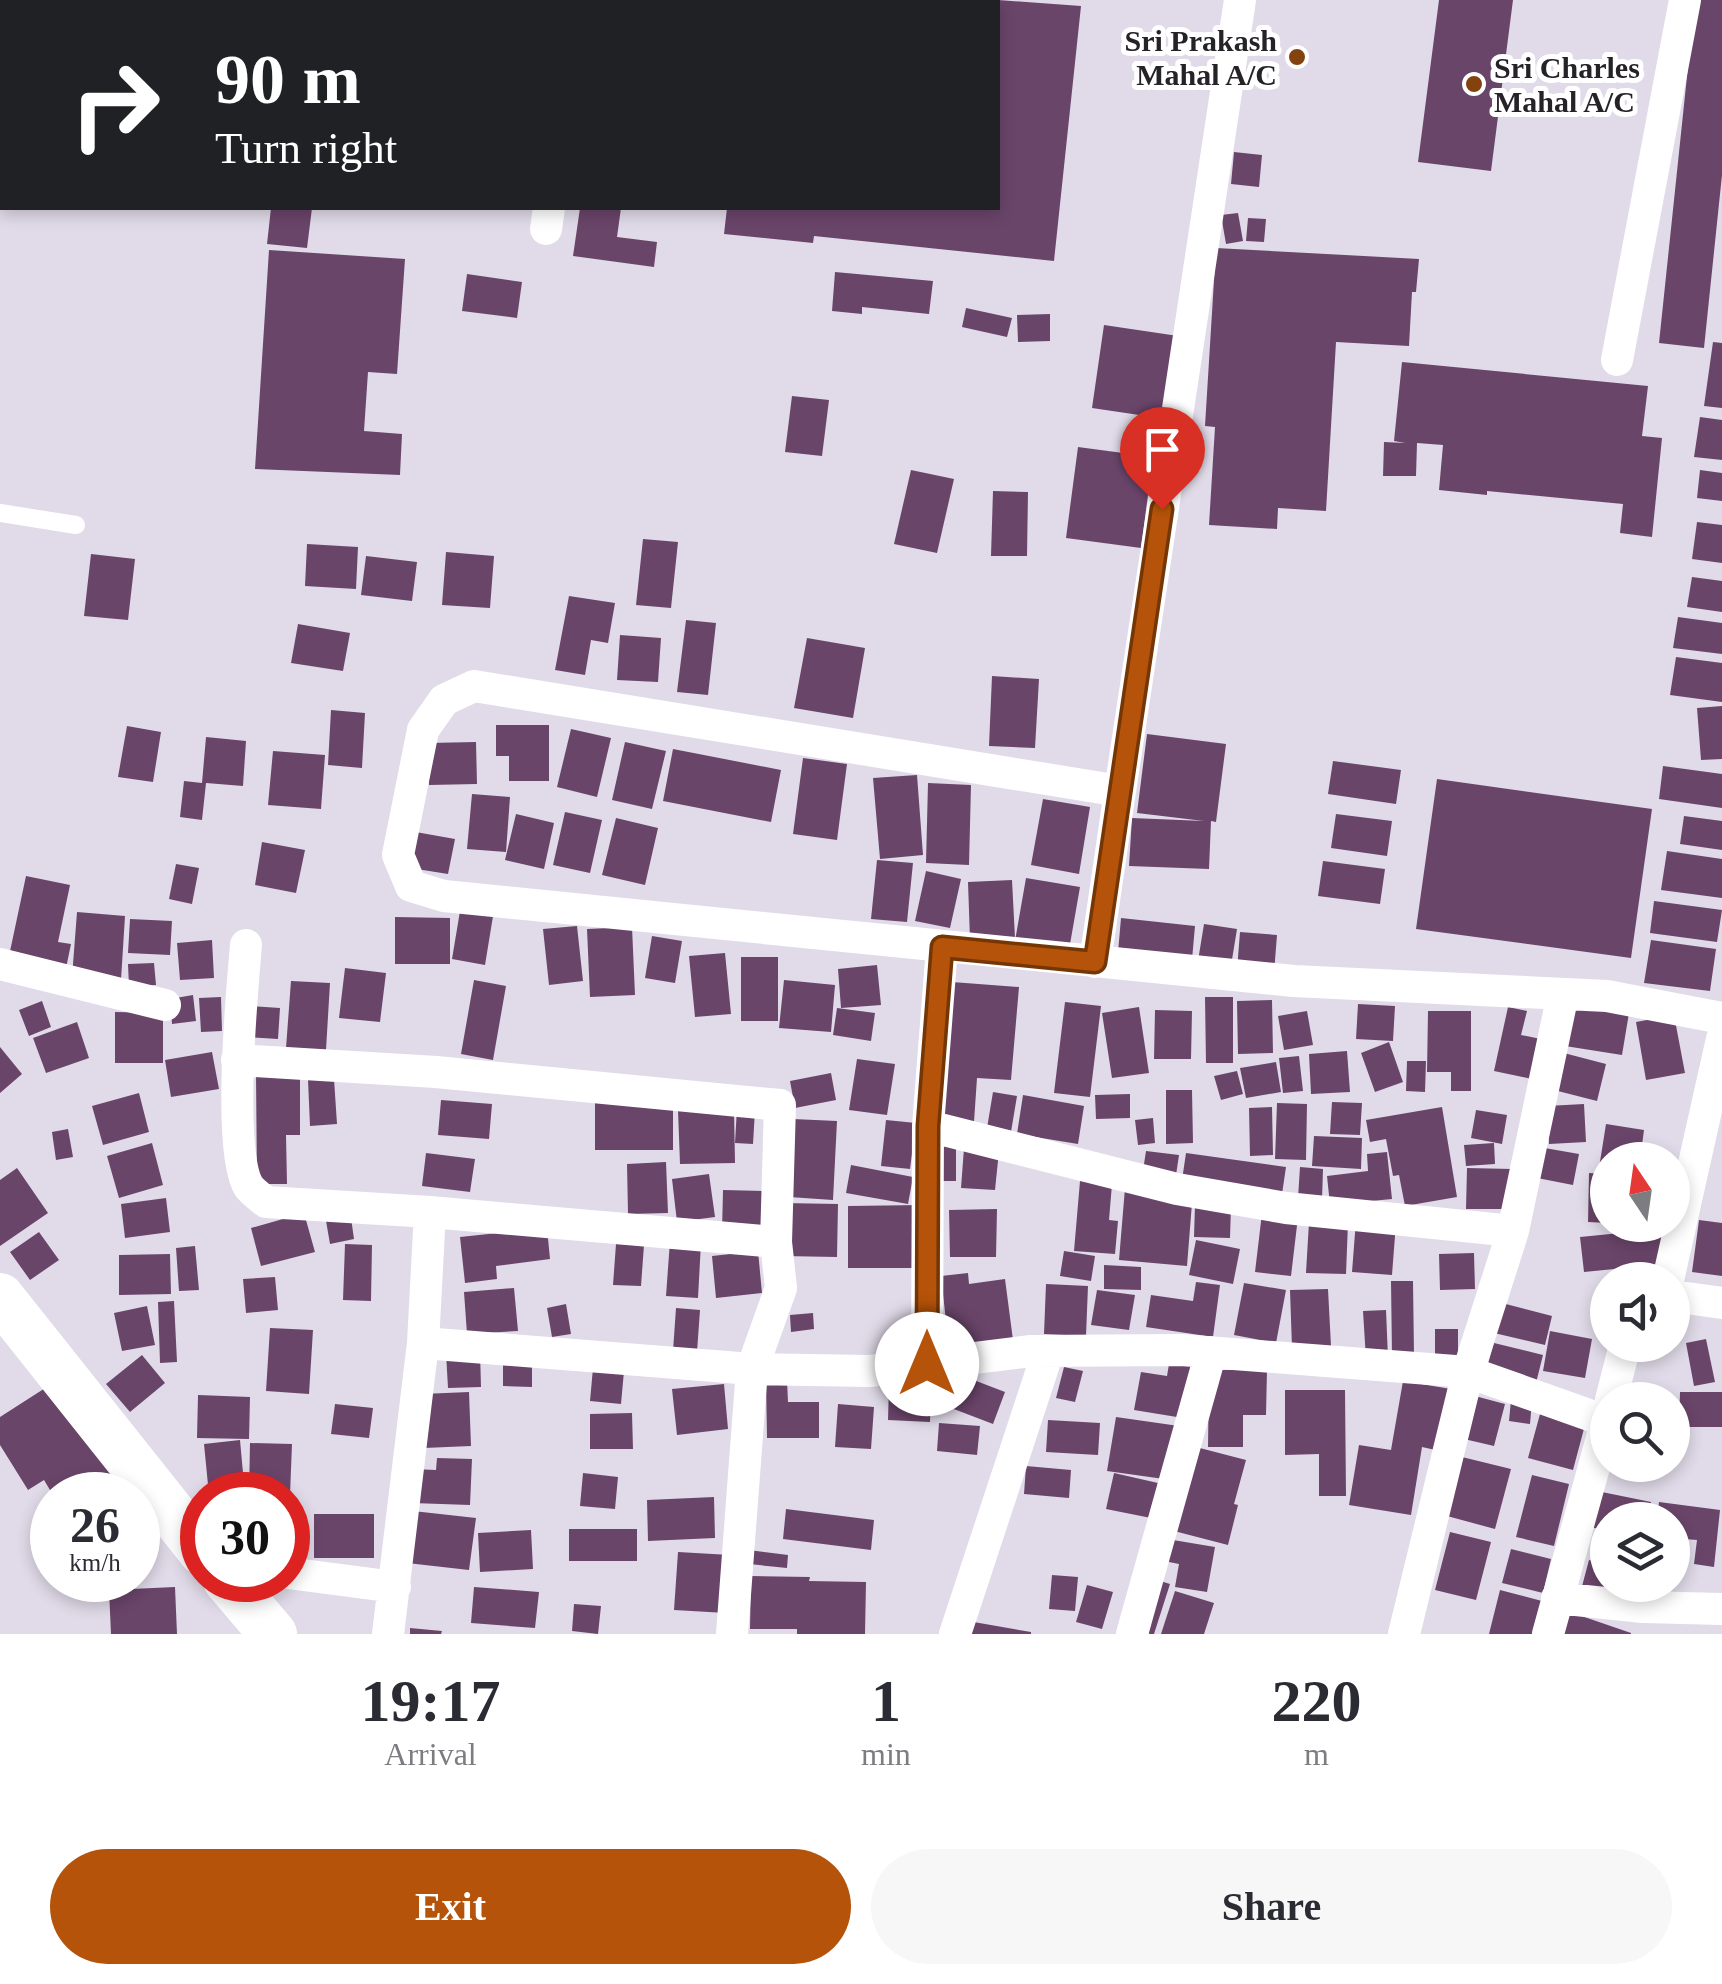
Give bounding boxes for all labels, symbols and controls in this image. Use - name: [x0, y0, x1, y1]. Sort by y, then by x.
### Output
- place label: Sri Prakash Mahal A/C: [1124, 24, 1277, 91]
- icon: right: [50, 40, 180, 170]
- text: 90 m: [215, 41, 361, 118]
- marker: Sri Prakash Mahal A/C: [1286, 46, 1308, 68]
- place label: Sri Charles Mahal A/C: [1494, 51, 1640, 118]
- marker: Sri Charles Mahal A/C: [1463, 73, 1485, 95]
- text: Turn right: [215, 123, 397, 173]
- pin: [1120, 407, 1205, 510]
- icon: arrive: [1135, 422, 1190, 477]
- north arrow: [1590, 1142, 1690, 1242]
- map controls: [1590, 1142, 1690, 1602]
- button: sound: [1590, 1262, 1690, 1362]
- position arrow: [875, 1312, 979, 1416]
- button: search: [1590, 1382, 1690, 1482]
- speed limit sign: 30: [180, 1472, 310, 1602]
- text: 26: [70, 1497, 120, 1553]
- button: layers: [1590, 1502, 1690, 1602]
- text: km/h: [69, 1549, 121, 1576]
- text: 19:17: [361, 1668, 501, 1734]
- text: 1: [871, 1668, 901, 1734]
- text: 220: [1271, 1668, 1361, 1734]
- text: Arrival: [384, 1736, 477, 1772]
- text: min: [861, 1736, 911, 1772]
- text: m: [1304, 1736, 1329, 1772]
- button: Exit: [50, 1849, 851, 1964]
- button: Share: [871, 1849, 1672, 1964]

